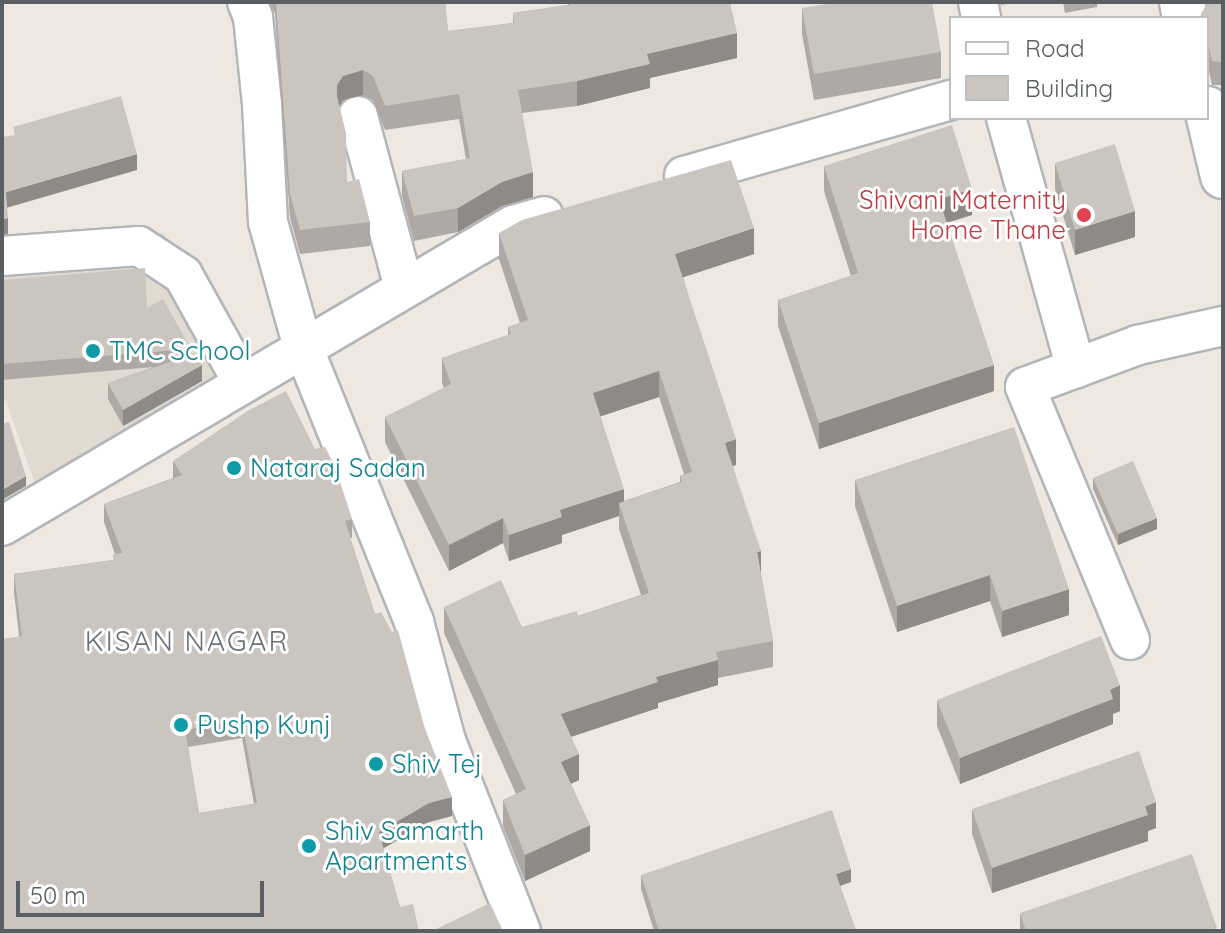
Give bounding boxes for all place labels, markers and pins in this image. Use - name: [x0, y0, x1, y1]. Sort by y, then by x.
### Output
- place label: Shivani Maternity Home Thane: [859, 184, 1066, 246]
- marker: Shivani Maternity Home Thane: [1073, 204, 1095, 226]
- place label: TMC School: [109, 335, 251, 367]
- marker: TMC School: [84, 342, 102, 360]
- place label: Nataraj Sadan: [250, 452, 426, 484]
- marker: Nataraj Sadan: [225, 459, 243, 477]
- place label: Pushp Kunj: [197, 709, 331, 741]
- marker: Pushp Kunj: [172, 716, 190, 734]
- place label: Shiv Tej: [392, 748, 482, 780]
- marker: Shiv Tej: [367, 755, 385, 773]
- place label: Shiv Samarth Apartments: [325, 815, 484, 876]
- marker: Shiv Samarth Apartments: [300, 837, 318, 855]

